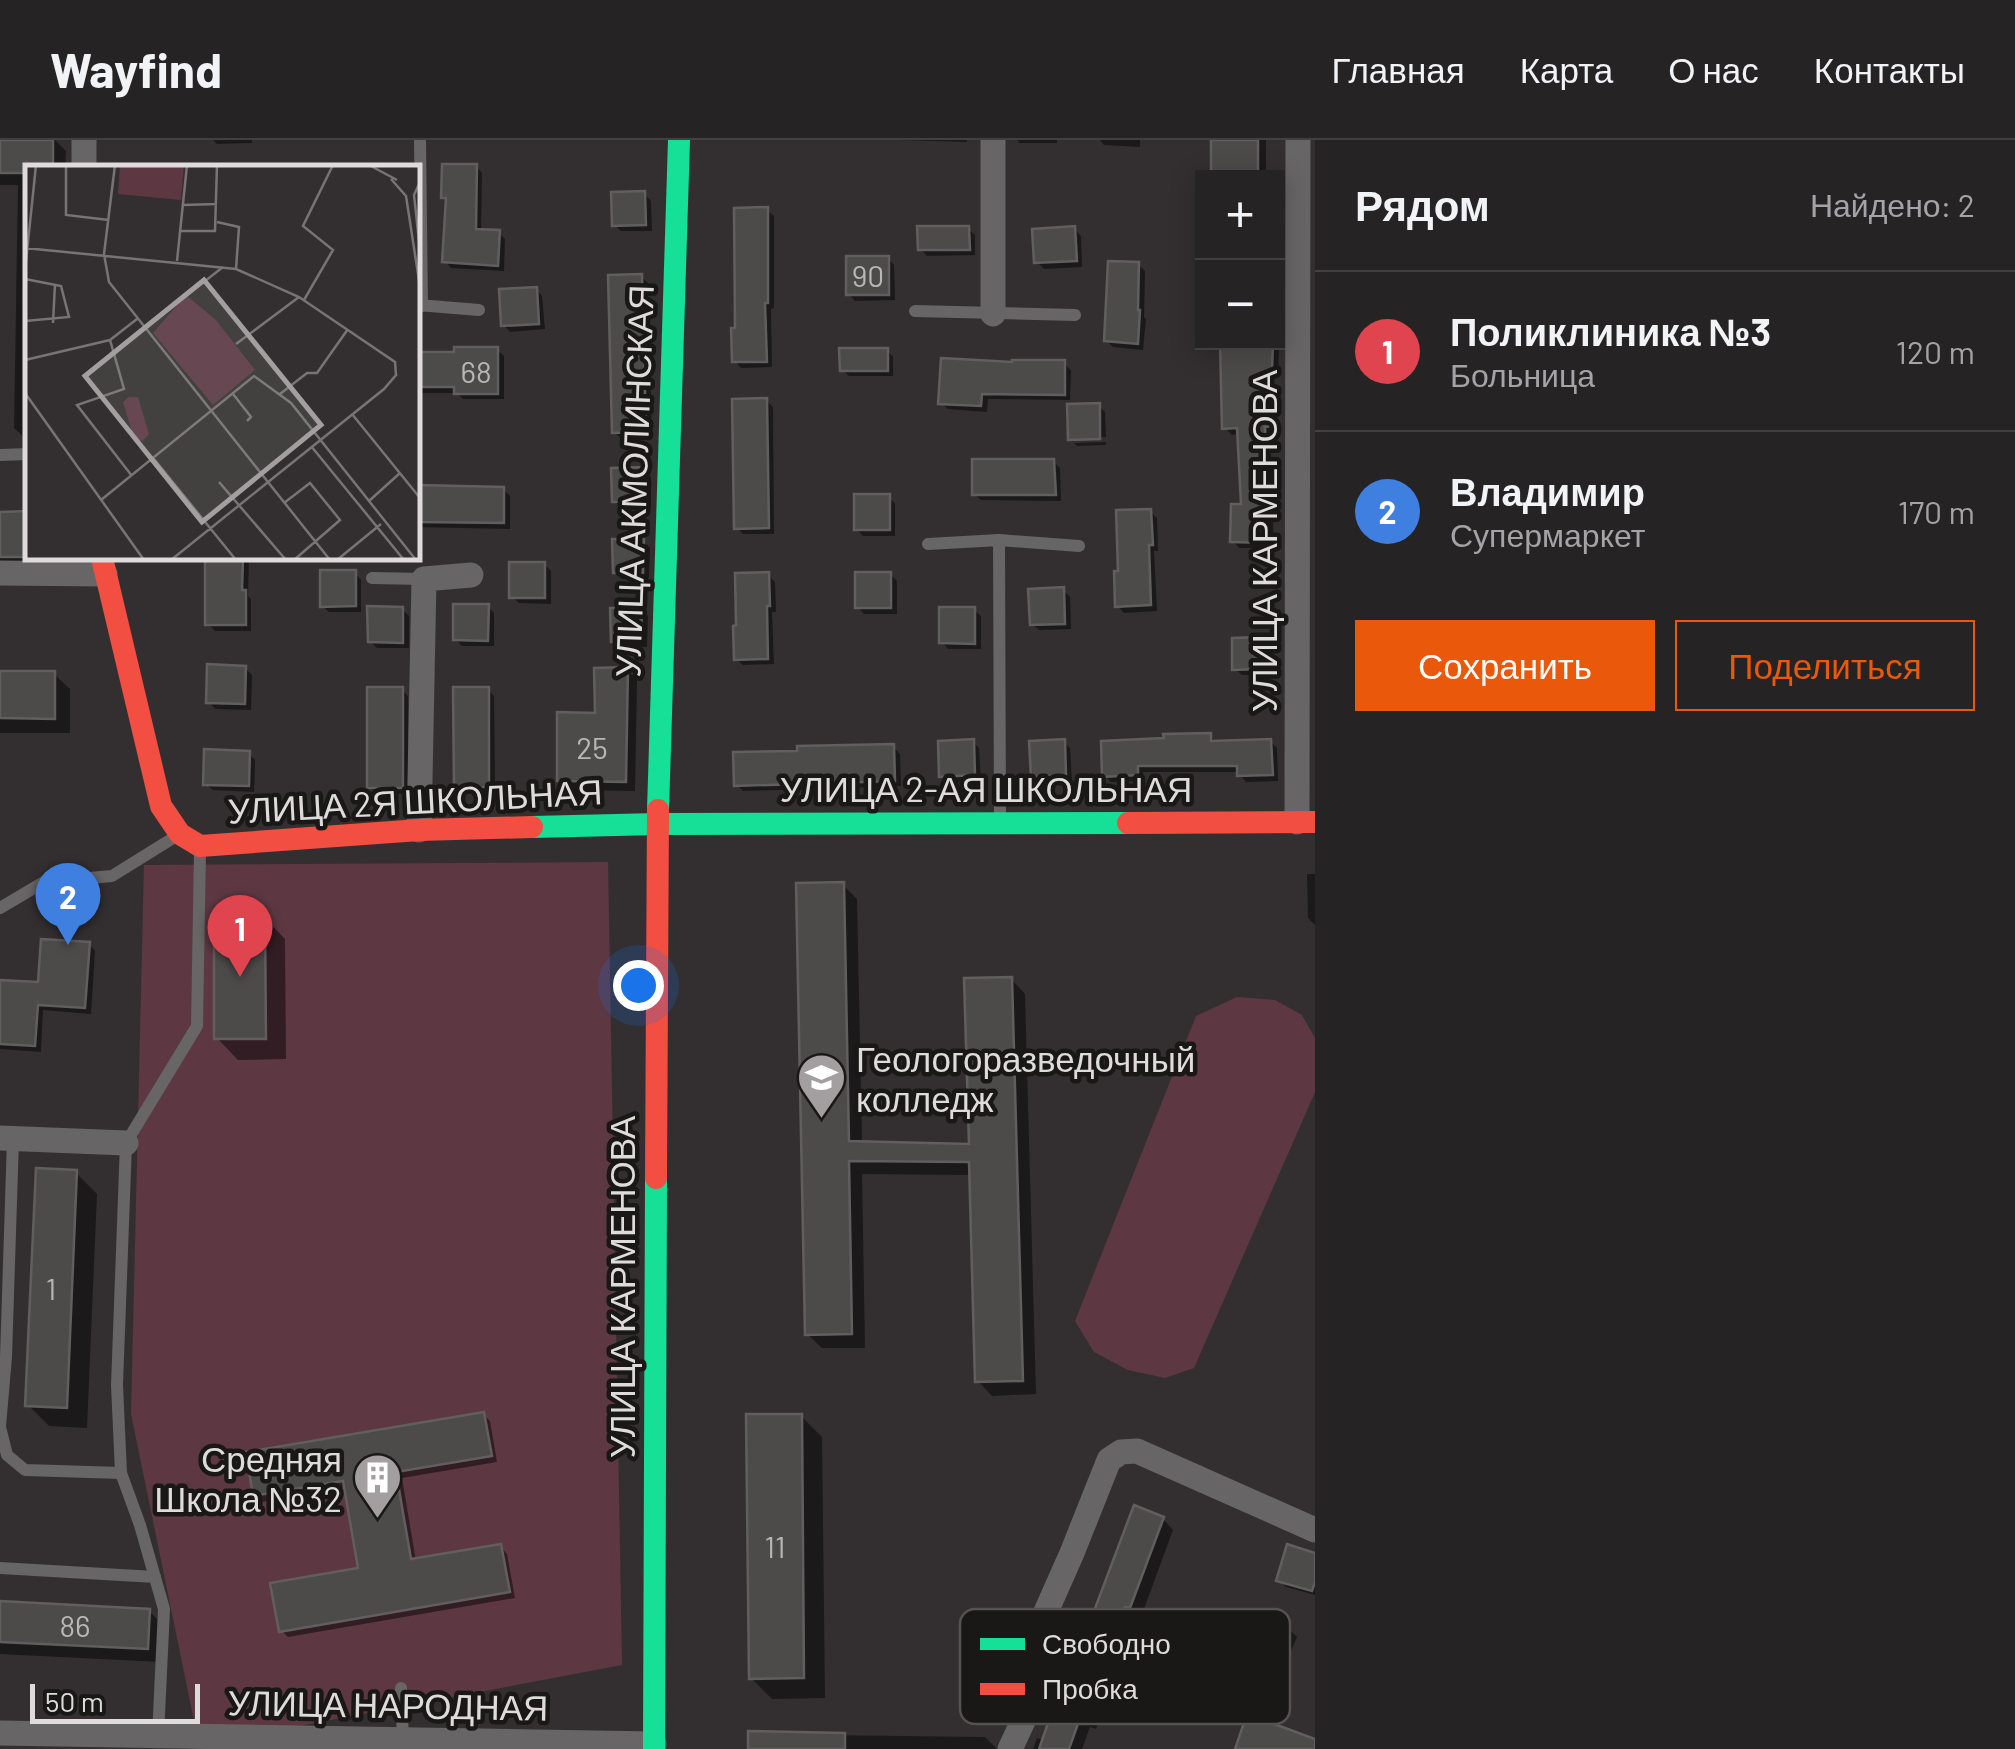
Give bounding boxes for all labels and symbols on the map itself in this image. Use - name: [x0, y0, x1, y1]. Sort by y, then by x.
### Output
- inset map: [25, 165, 420, 560]
- house number: 90: [852, 257, 884, 293]
- street label: УЛИЦА АКМОЛИНСКАЯ: [605, 284, 661, 678]
- house number: 68: [460, 353, 492, 389]
- street label: УЛИЦА КАРМЕНОВА: [1242, 369, 1284, 712]
- house number: 25: [576, 729, 608, 765]
- street label: УЛИЦА 2-АЯ ШКОЛЬНАЯ: [780, 767, 1192, 809]
- street label: УЛИЦА 2Я ШКОЛЬНАЯ: [227, 769, 603, 831]
- pin: 2: [36, 862, 100, 945]
- pin: 1: [208, 894, 272, 977]
- your location: [613, 960, 664, 1011]
- place label: Геологоразведочный колледж: [856, 1037, 1195, 1119]
- school or university icon: Геологоразведочный колледж: [795, 1052, 847, 1120]
- street label: УЛИЦА КАРМЕНОВА: [600, 1115, 642, 1458]
- house number: 1: [46, 1270, 56, 1306]
- place label: Средняя Школа №32: [154, 1437, 342, 1519]
- building icon: Средняя Школа №32: [351, 1452, 403, 1520]
- house number: 11: [764, 1528, 786, 1564]
- house number: 86: [59, 1607, 91, 1643]
- legend: [960, 1609, 1290, 1724]
- text: Свободно: [1042, 1626, 1171, 1660]
- text: Пробка: [1042, 1671, 1138, 1705]
- scale bar: [30, 1679, 200, 1724]
- street label: УЛИЦА НАРОДНАЯ: [227, 1680, 549, 1728]

